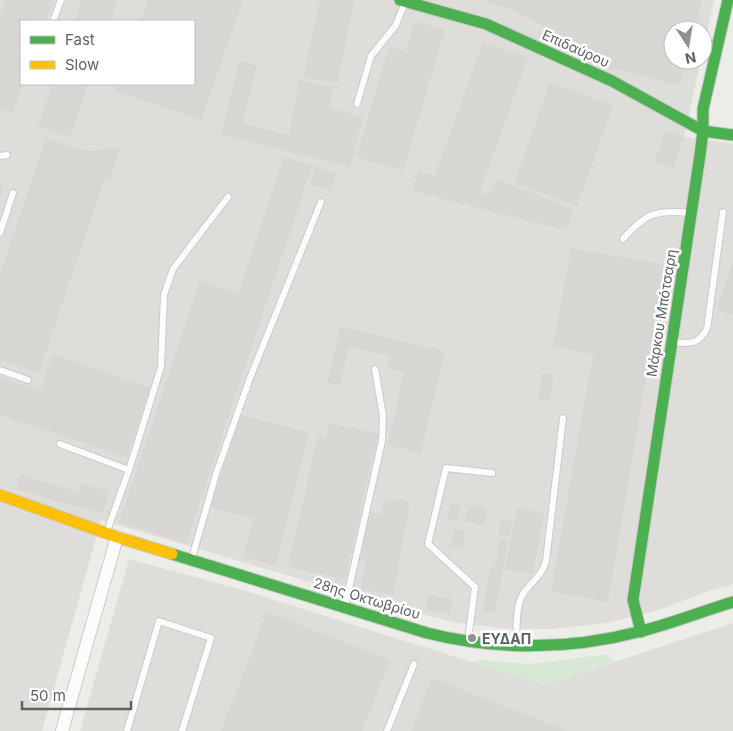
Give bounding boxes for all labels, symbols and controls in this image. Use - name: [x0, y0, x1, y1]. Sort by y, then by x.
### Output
- legend: [20, 20, 195, 85]
- north arrow: [663, 20, 713, 70]
- street label: Επιδαύρου: [540, 26, 612, 70]
- text: Fast: [65, 30, 95, 49]
- text: N: [684, 49, 698, 68]
- text: Slow: [65, 55, 99, 74]
- street label: Μάρκου Μπότσαρη: [643, 248, 679, 378]
- street label: 28ης Οκτωβρίου: [312, 574, 422, 622]
- place label: ΕΥΔΑΠ: [482, 630, 531, 647]
- marker: ΕΥΔΑΠ: [466, 632, 478, 644]
- scale bar: [22, 678, 131, 710]
- text: 50 m: [30, 686, 66, 705]

